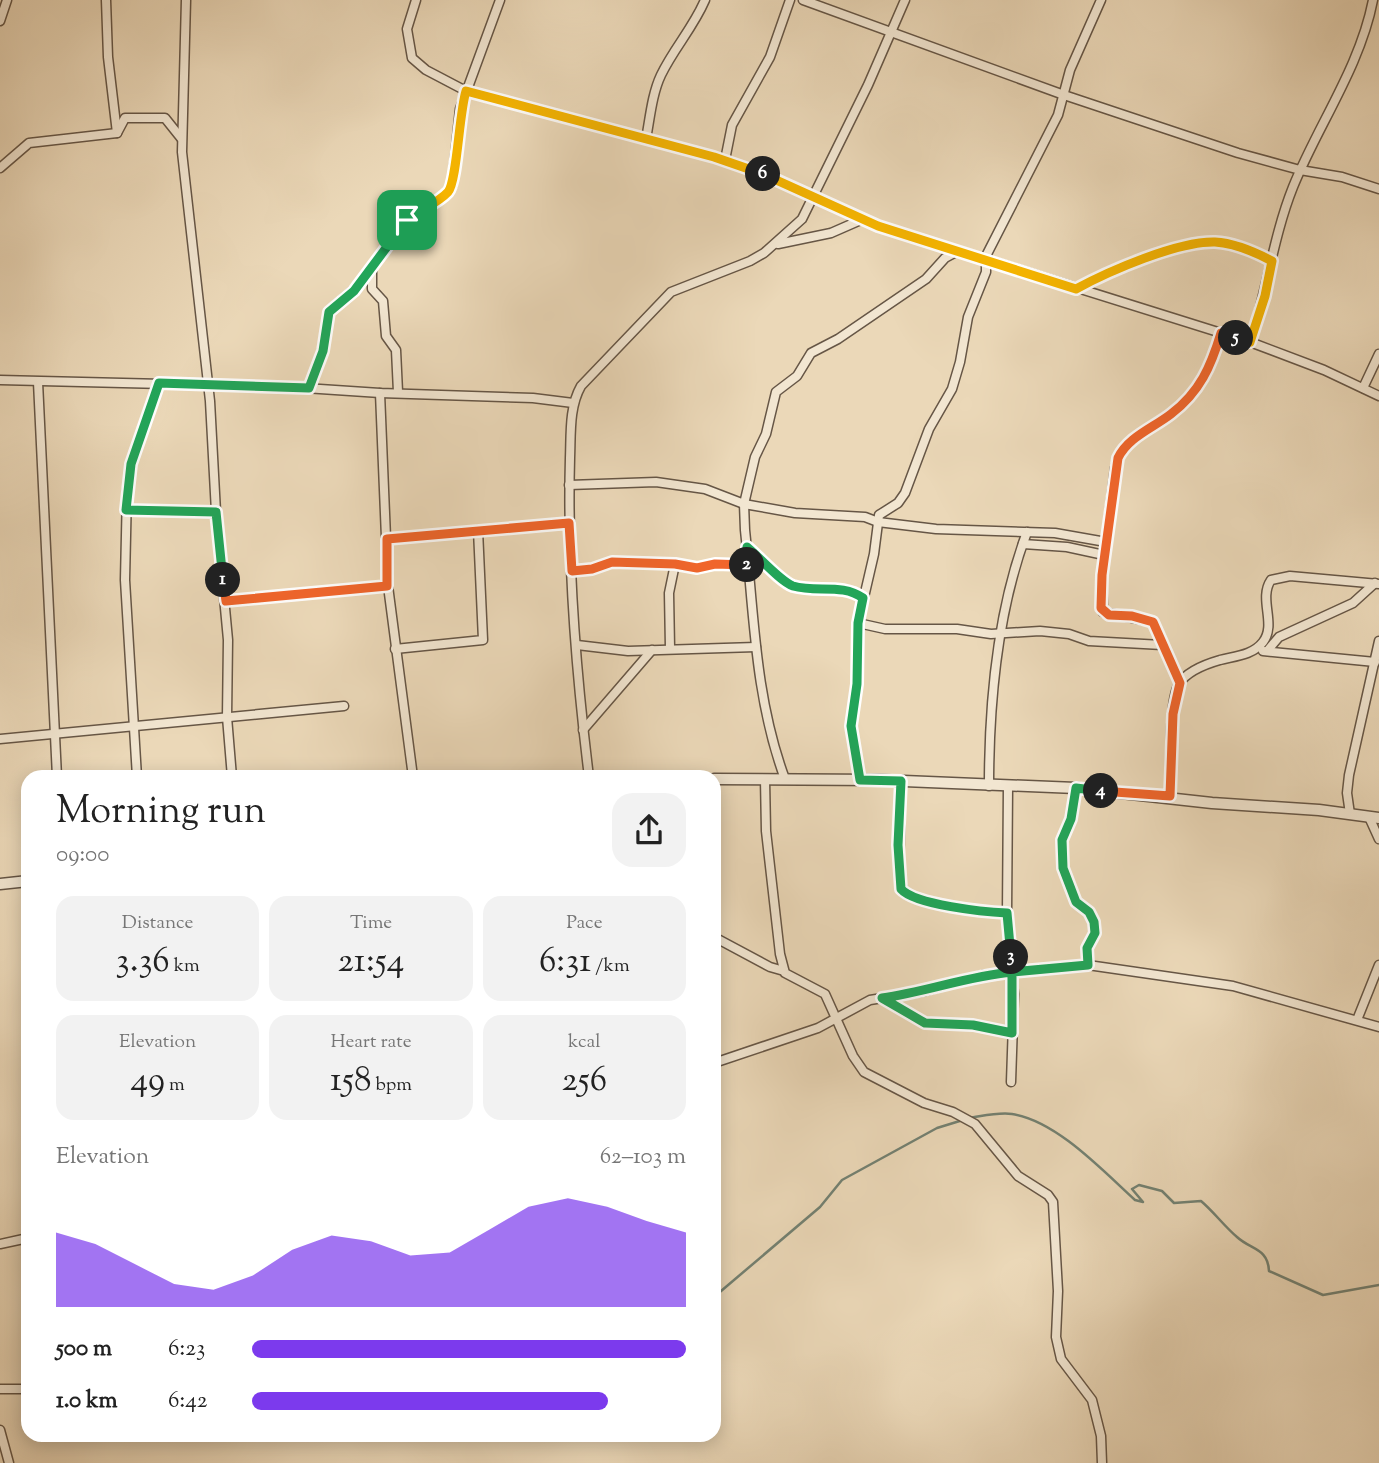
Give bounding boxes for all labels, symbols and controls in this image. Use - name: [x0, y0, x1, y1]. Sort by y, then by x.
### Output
- pin: 6: [746, 156, 780, 192]
- text: 6: [758, 160, 767, 187]
- pin: [377, 190, 437, 250]
- icon: arrive: [388, 201, 426, 239]
- pin: 5: [1218, 320, 1254, 356]
- text: 5: [1232, 324, 1239, 351]
- pin: 2: [730, 548, 764, 582]
- text: 2: [742, 551, 751, 578]
- pin: 1: [206, 562, 241, 598]
- text: 1: [219, 566, 226, 593]
- pin: 4: [1084, 774, 1118, 808]
- text: 4: [1096, 777, 1105, 804]
- text: Morning run: [56, 786, 266, 840]
- button: share: [612, 793, 686, 867]
- text: 09:00: [56, 839, 109, 872]
- text: Distance: [122, 910, 193, 937]
- text: Time: [350, 910, 392, 937]
- text: Pace: [566, 910, 603, 937]
- text: 3.36: [116, 937, 170, 988]
- text: 21:54: [337, 937, 404, 988]
- text: 6:31: [539, 937, 591, 988]
- pin: 3: [993, 940, 1028, 974]
- text: 3: [1007, 943, 1014, 970]
- text: km: [170, 953, 200, 980]
- text: /km: [591, 953, 630, 980]
- text: Elevation: [119, 1029, 196, 1056]
- text: Heart rate: [330, 1029, 412, 1056]
- text: kcal: [568, 1029, 601, 1056]
- text: 49: [131, 1056, 165, 1107]
- text: 158: [330, 1056, 371, 1107]
- text: 256: [561, 1056, 607, 1107]
- text: m: [165, 1072, 185, 1099]
- text: bpm: [371, 1072, 412, 1099]
- text: Elevation: [56, 1141, 149, 1174]
- text: 62–103 m: [600, 1141, 686, 1174]
- text: 500 m: [56, 1333, 112, 1366]
- text: 6:23: [168, 1333, 205, 1366]
- text: 1.0 km: [56, 1385, 118, 1418]
- text: 6:42: [168, 1385, 208, 1418]

